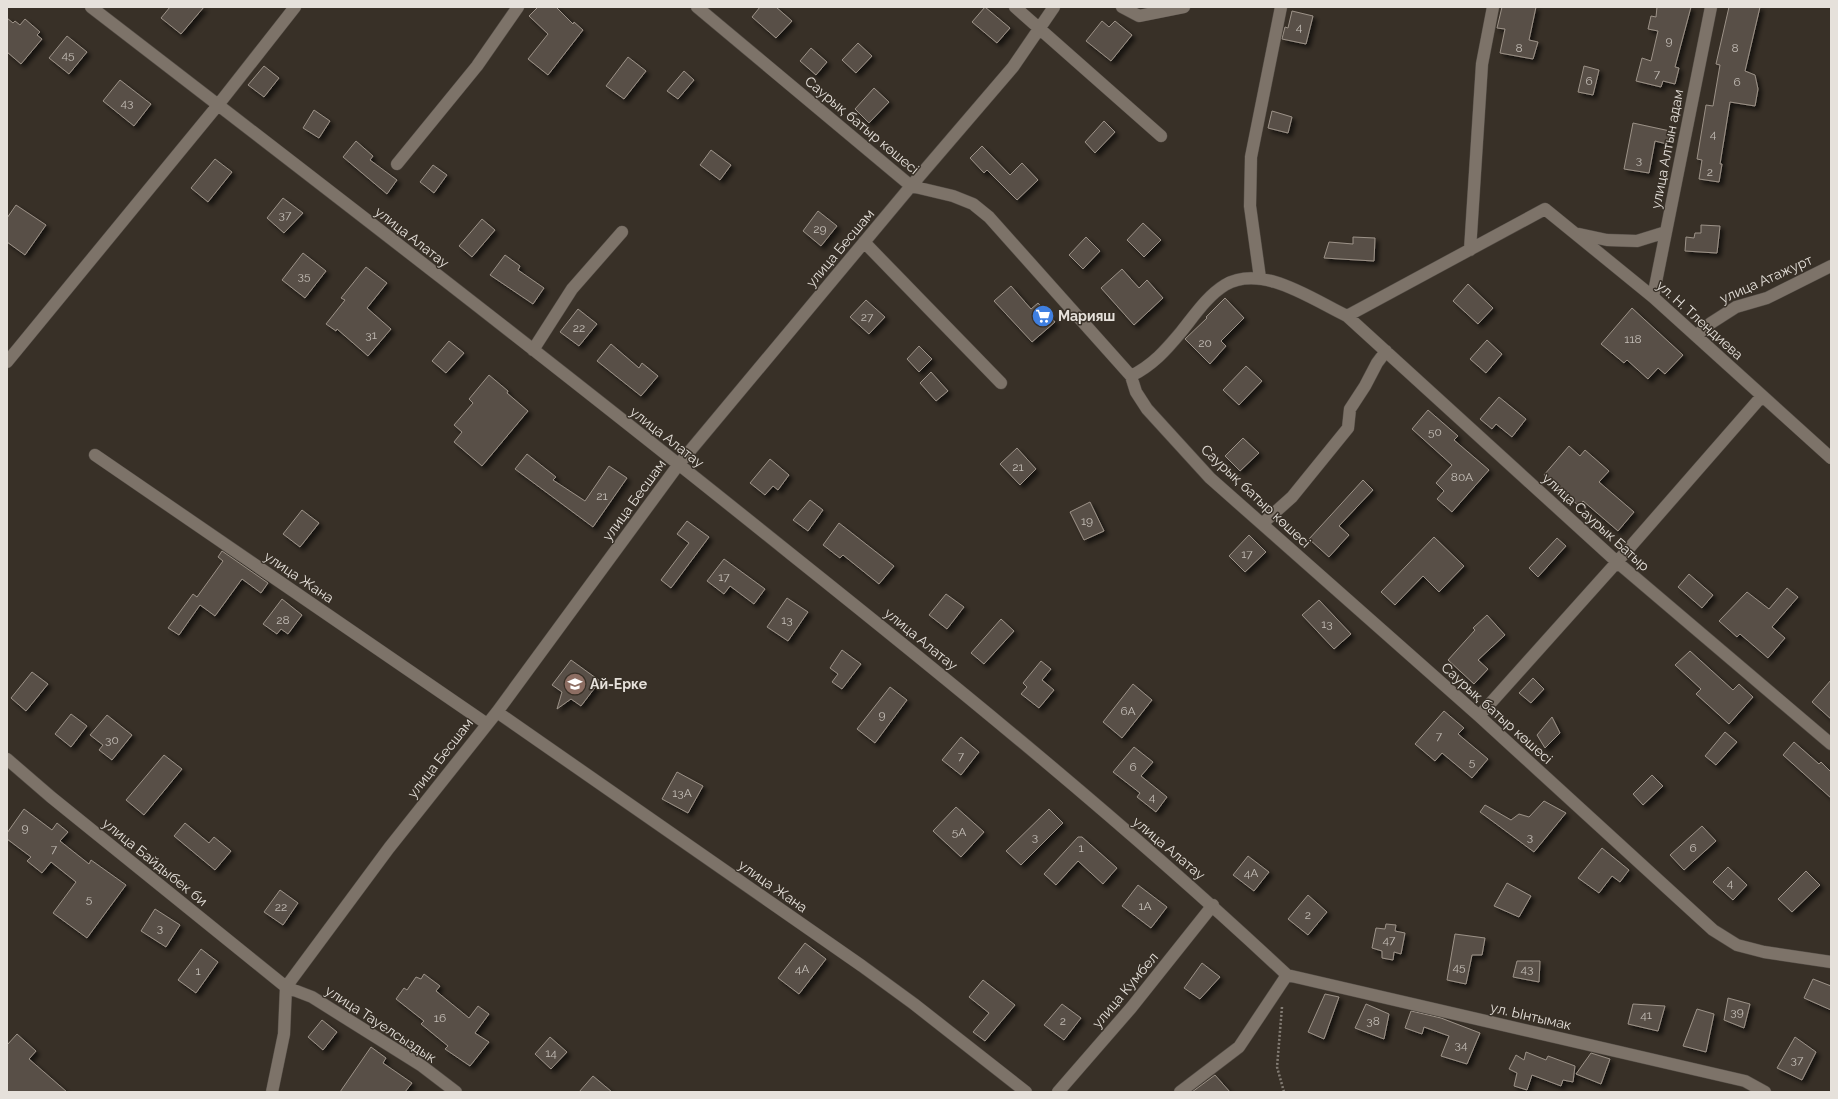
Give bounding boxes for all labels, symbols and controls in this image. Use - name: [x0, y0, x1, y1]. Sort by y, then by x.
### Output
- house number: 4: [1296, 20, 1303, 34]
- house number: 9: [1665, 34, 1673, 48]
- house number: 8: [1515, 41, 1523, 55]
- house number: 8: [1731, 41, 1739, 55]
- house number: 45: [61, 48, 75, 62]
- house number: 7: [1654, 67, 1661, 81]
- street label: Саурық батыр көшесі: [802, 73, 922, 177]
- house number: 6: [1585, 74, 1593, 88]
- house number: 6: [1733, 75, 1741, 89]
- street label: улица Алтын адам: [1648, 88, 1686, 210]
- house number: 43: [121, 96, 133, 110]
- house number: 4: [1710, 127, 1717, 141]
- house number: 3: [1636, 153, 1642, 167]
- house number: 2: [1707, 165, 1713, 179]
- street label: улица Алатау: [372, 203, 452, 271]
- street label: улица Бесшам: [803, 206, 877, 290]
- house number: 37: [279, 208, 292, 222]
- house number: 29: [813, 222, 827, 236]
- street label: улица Атажурт: [1717, 251, 1815, 307]
- house number: 35: [298, 269, 311, 283]
- street label: ул. Н. Тлендиева: [1654, 277, 1746, 363]
- supermarket icon: Марияш: [1030, 303, 1056, 329]
- place label: Марияш: [1058, 308, 1115, 324]
- house number: 27: [861, 310, 874, 324]
- house number: 22: [573, 321, 585, 335]
- house number: 31: [365, 328, 377, 342]
- house number: 118: [1624, 332, 1642, 346]
- house number: 20: [1198, 336, 1212, 350]
- street label: улица Алатау: [627, 403, 707, 471]
- house number: 50: [1428, 425, 1442, 439]
- street label: Саурық батыр көшесі: [1198, 441, 1314, 551]
- street label: улица Бесшам: [599, 456, 669, 544]
- house number: 21: [1012, 460, 1024, 474]
- house number: 80А: [1451, 470, 1473, 484]
- street label: улица Саурык Батыр: [1539, 470, 1653, 574]
- house number: 21: [596, 489, 608, 503]
- house number: 19: [1081, 514, 1093, 528]
- house number: 17: [1241, 547, 1253, 561]
- street label: улица Жана: [261, 548, 337, 606]
- house number: 17: [718, 570, 730, 584]
- street label: улица Алатау: [881, 605, 961, 674]
- house number: 28: [276, 613, 290, 627]
- house number: 13: [781, 613, 793, 627]
- house number: 13: [1321, 617, 1333, 631]
- street label: Саурық батыр көшесі: [1438, 659, 1556, 767]
- school or university icon: Ай-Ерке: [562, 671, 588, 697]
- place label: Ай-Ерке: [590, 676, 648, 692]
- house number: 6А: [1120, 704, 1136, 718]
- house number: 9: [878, 708, 886, 722]
- street label: улица Бесшам: [404, 715, 476, 801]
- house number: 7: [1436, 729, 1443, 743]
- house number: 30: [105, 733, 119, 747]
- house number: 7: [958, 749, 965, 763]
- house number: 5: [1469, 755, 1476, 769]
- house number: 6: [1129, 760, 1137, 774]
- house number: 13А: [672, 786, 692, 800]
- house number: 4: [1149, 790, 1156, 804]
- street label: улица Алатау: [1130, 813, 1209, 883]
- street label: улица Байдыбек би: [99, 815, 211, 909]
- house number: 9: [21, 821, 29, 835]
- house number: 5А: [952, 825, 966, 839]
- house number: 3: [1032, 830, 1038, 844]
- house number: 3: [1527, 830, 1533, 844]
- house number: 1: [1078, 841, 1084, 855]
- house number: 6: [1689, 841, 1697, 855]
- house number: 7: [51, 842, 58, 856]
- street label: улица Жана: [735, 856, 811, 916]
- house number: 4А: [1244, 866, 1258, 880]
- house number: 4: [1727, 876, 1734, 890]
- house number: 5: [86, 892, 93, 906]
- house number: 1А: [1138, 899, 1152, 913]
- house number: 22: [275, 900, 287, 914]
- house number: 2: [1305, 908, 1311, 922]
- house number: 3: [157, 921, 163, 935]
- house number: 47: [1383, 933, 1396, 947]
- street label: улица Кумбел: [1089, 949, 1161, 1031]
- house number: 45: [1452, 960, 1466, 974]
- house number: 4А: [795, 962, 809, 976]
- house number: 43: [1521, 962, 1533, 976]
- house number: 1: [195, 964, 201, 978]
- street label: улица Тауелсыздык: [322, 982, 440, 1066]
- street label: ул. Ынтымак: [1489, 999, 1573, 1033]
- house number: 39: [1730, 1005, 1744, 1019]
- house number: 41: [1640, 1008, 1652, 1022]
- house number: 16: [434, 1011, 446, 1025]
- house number: 2: [1060, 1014, 1066, 1028]
- house number: 38: [1366, 1014, 1380, 1028]
- house number: 34: [1455, 1038, 1468, 1052]
- house number: 14: [545, 1046, 557, 1060]
- house number: 37: [1791, 1053, 1804, 1067]

